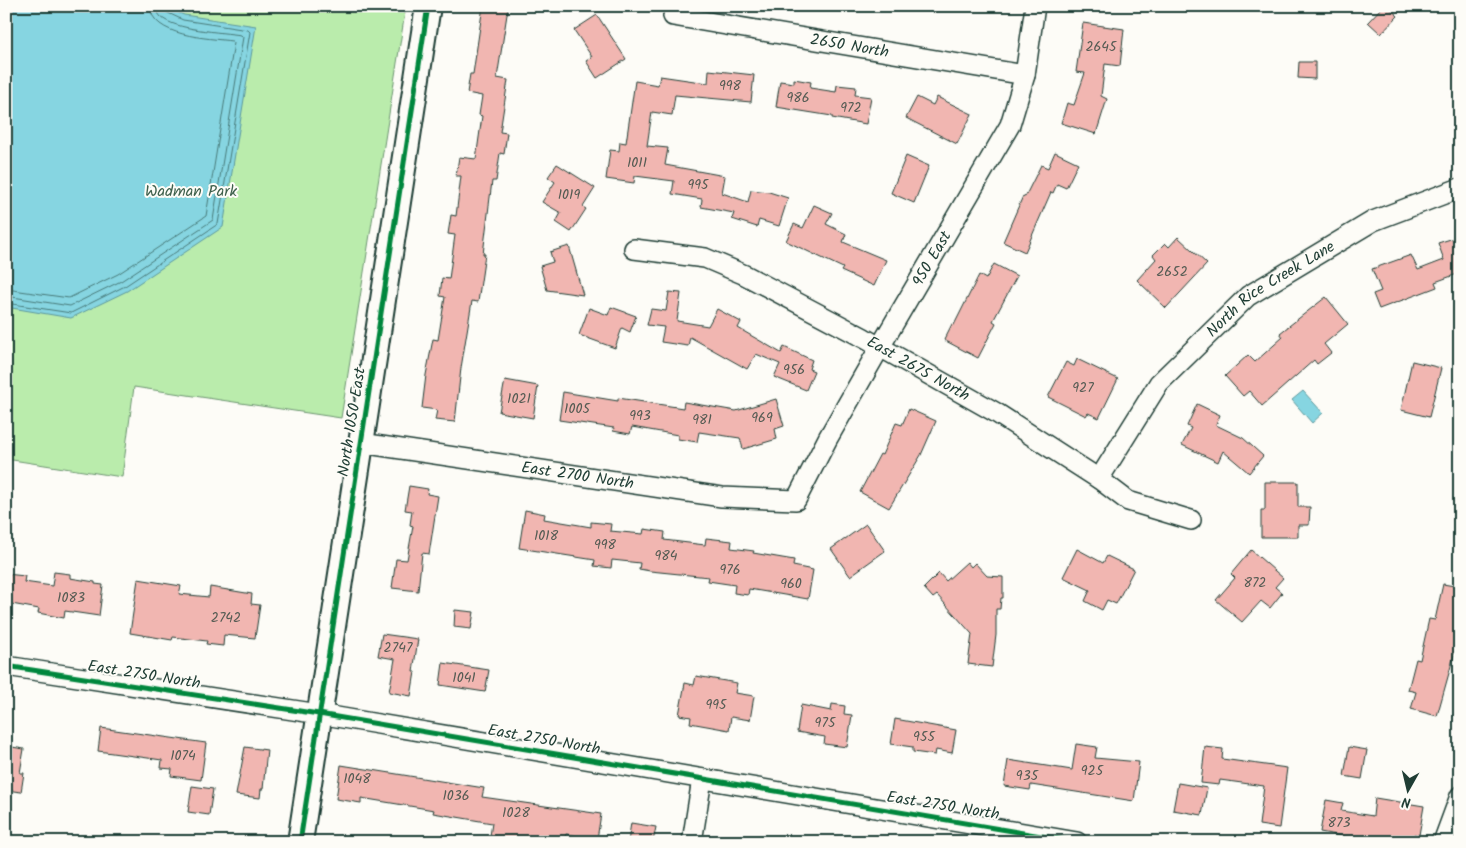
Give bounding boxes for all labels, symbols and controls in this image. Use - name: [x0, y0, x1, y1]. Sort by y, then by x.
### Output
- street label: 2650 North: [808, 27, 891, 64]
- house number: 2645: [1085, 36, 1118, 58]
- house number: 998: [719, 75, 742, 97]
- house number: 986: [786, 87, 810, 109]
- house number: 972: [840, 97, 862, 119]
- house number: 1011: [627, 152, 647, 174]
- house number: 995: [687, 174, 710, 196]
- park label: Wadman Park: [145, 179, 238, 204]
- house number: 1019: [558, 184, 580, 206]
- street label: 950 East: [906, 225, 958, 291]
- street label: North Rice Creek Lane: [1200, 234, 1340, 343]
- house number: 2652: [1156, 261, 1188, 283]
- street label: East 2675 North: [862, 329, 975, 408]
- house number: 956: [783, 359, 805, 381]
- street label: North 1050 East: [331, 365, 373, 479]
- house number: 927: [1072, 377, 1094, 399]
- house number: 1021: [507, 388, 531, 410]
- house number: 1005: [564, 398, 591, 420]
- house number: 993: [629, 405, 651, 427]
- house number: 969: [751, 407, 773, 429]
- house number: 981: [692, 409, 712, 431]
- street label: East 2700 North: [520, 455, 636, 496]
- house number: 1018: [534, 525, 559, 547]
- house number: 998: [594, 534, 617, 556]
- house number: 984: [655, 545, 678, 567]
- house number: 976: [719, 559, 741, 581]
- house number: 872: [1243, 572, 1267, 594]
- house number: 960: [780, 573, 802, 595]
- house number: 1083: [57, 587, 85, 609]
- house number: 2742: [211, 607, 241, 629]
- house number: 2747: [384, 637, 413, 659]
- street label: East 2750 North: [86, 654, 202, 696]
- house number: 1041: [452, 667, 476, 689]
- house number: 995: [705, 694, 728, 716]
- house number: 975: [815, 712, 837, 734]
- street label: East 2750 North: [486, 718, 602, 762]
- house number: 955: [913, 726, 936, 748]
- house number: 1074: [170, 745, 196, 767]
- house number: 925: [1081, 760, 1105, 782]
- house number: 935: [1016, 765, 1040, 787]
- north arrow: [1384, 766, 1434, 816]
- house number: 1048: [343, 768, 371, 790]
- house number: 1036: [442, 785, 470, 807]
- street label: East 2750 North: [885, 785, 1001, 827]
- text: N: [1400, 790, 1412, 813]
- house number: 1028: [502, 802, 531, 824]
- house number: 873: [1328, 812, 1350, 834]

